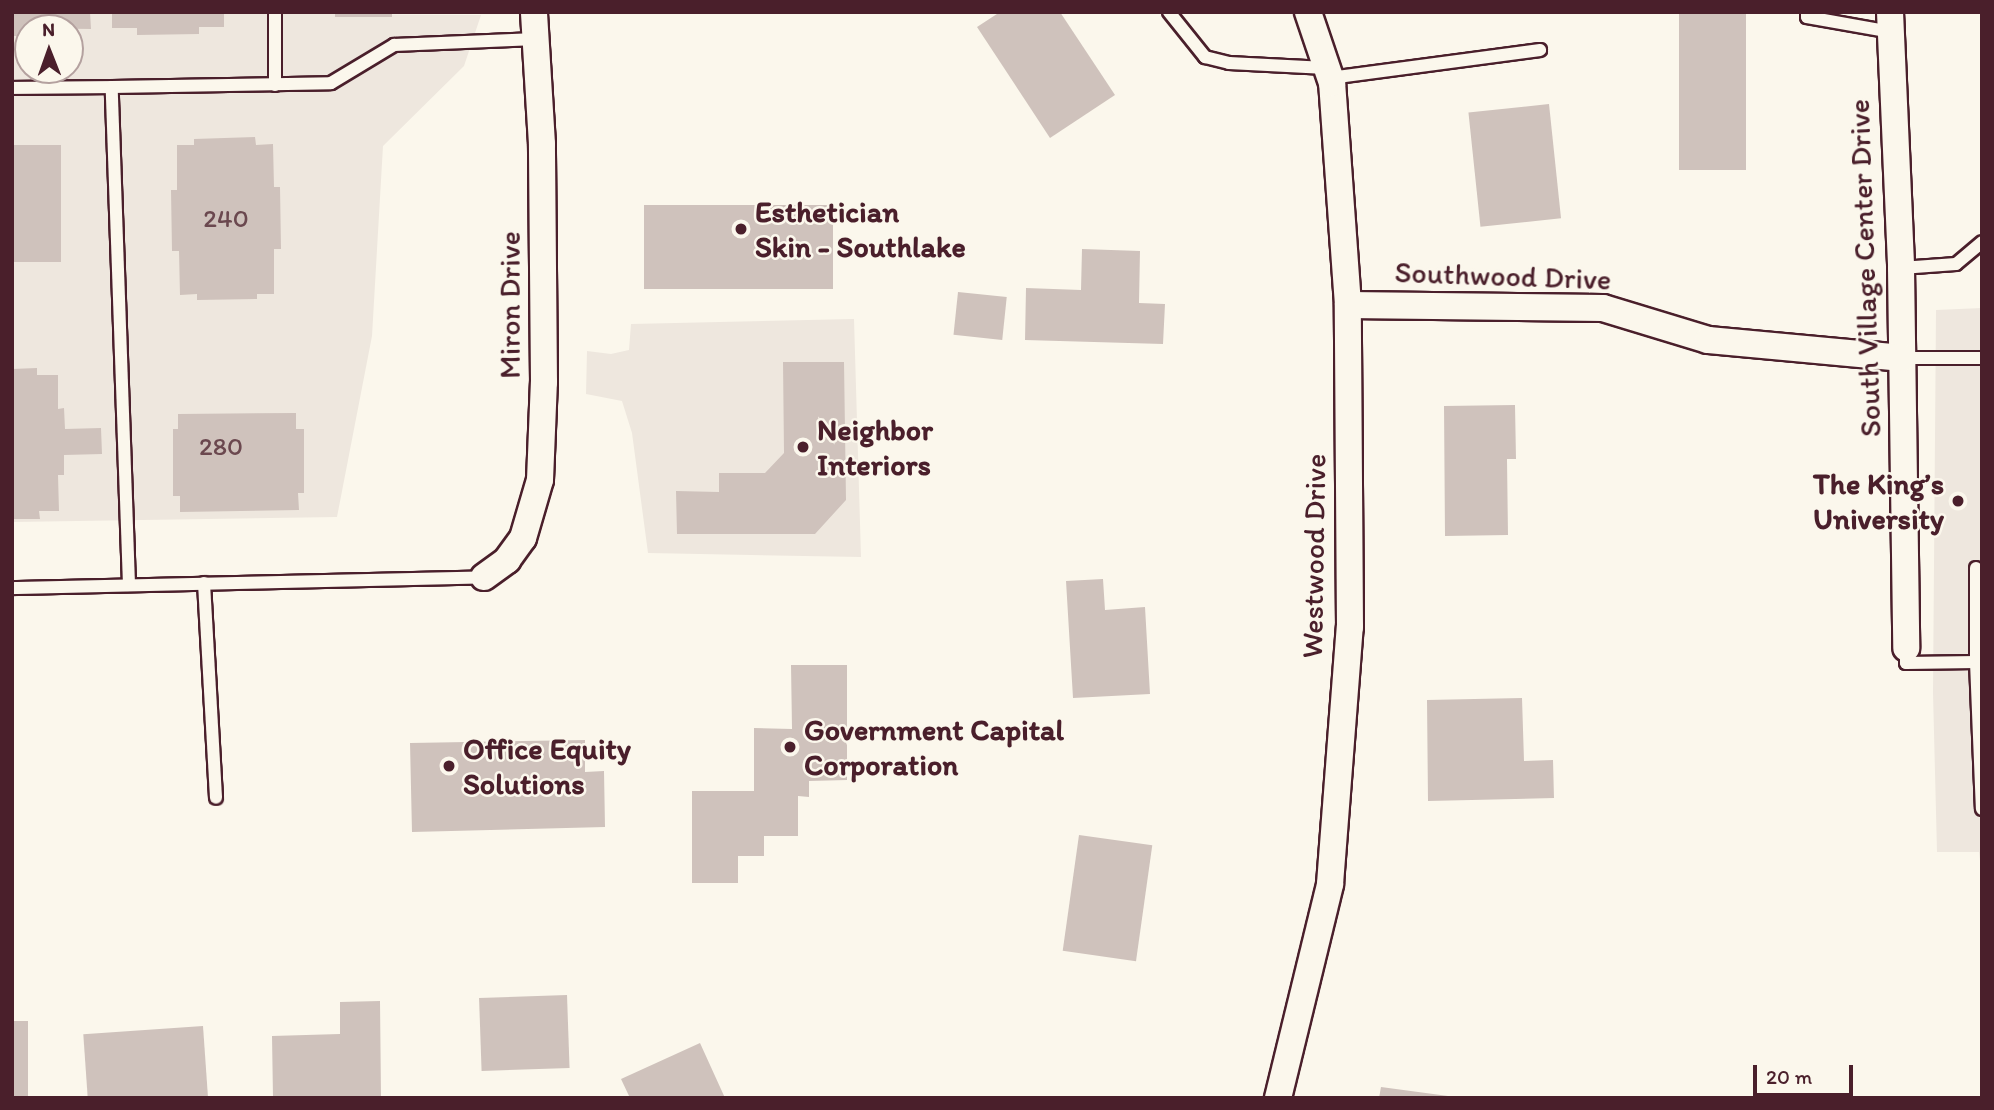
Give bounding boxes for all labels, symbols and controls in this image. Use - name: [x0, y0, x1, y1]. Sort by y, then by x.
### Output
- north arrow: [14, 14, 84, 84]
- text: N: [42, 18, 55, 41]
- street label: South Village Center Drive: [1841, 99, 1889, 437]
- place label: Esthetician Skin - Southlake: [755, 194, 965, 264]
- house number: 240: [203, 203, 249, 235]
- marker: Esthetician Skin - Southlake: [733, 221, 749, 237]
- street label: Miron Drive: [492, 231, 528, 379]
- street label: Southwood Drive: [1394, 254, 1612, 298]
- place label: Neighbor Interiors: [817, 412, 933, 482]
- house number: 280: [199, 431, 243, 463]
- marker: Neighbor Interiors: [795, 439, 811, 455]
- street label: Westwood Drive: [1294, 453, 1334, 659]
- place label: The King’s University: [1812, 466, 1944, 536]
- marker: The King’s University: [1950, 493, 1966, 509]
- place label: Government Capital Corporation: [804, 712, 1064, 782]
- place label: Office Equity Solutions: [463, 731, 631, 802]
- marker: Government Capital Corporation: [782, 739, 798, 755]
- marker: Office Equity Solutions: [441, 758, 457, 774]
- scale bar: [1756, 1050, 1856, 1094]
- text: 20 m: [1766, 1064, 1812, 1089]

